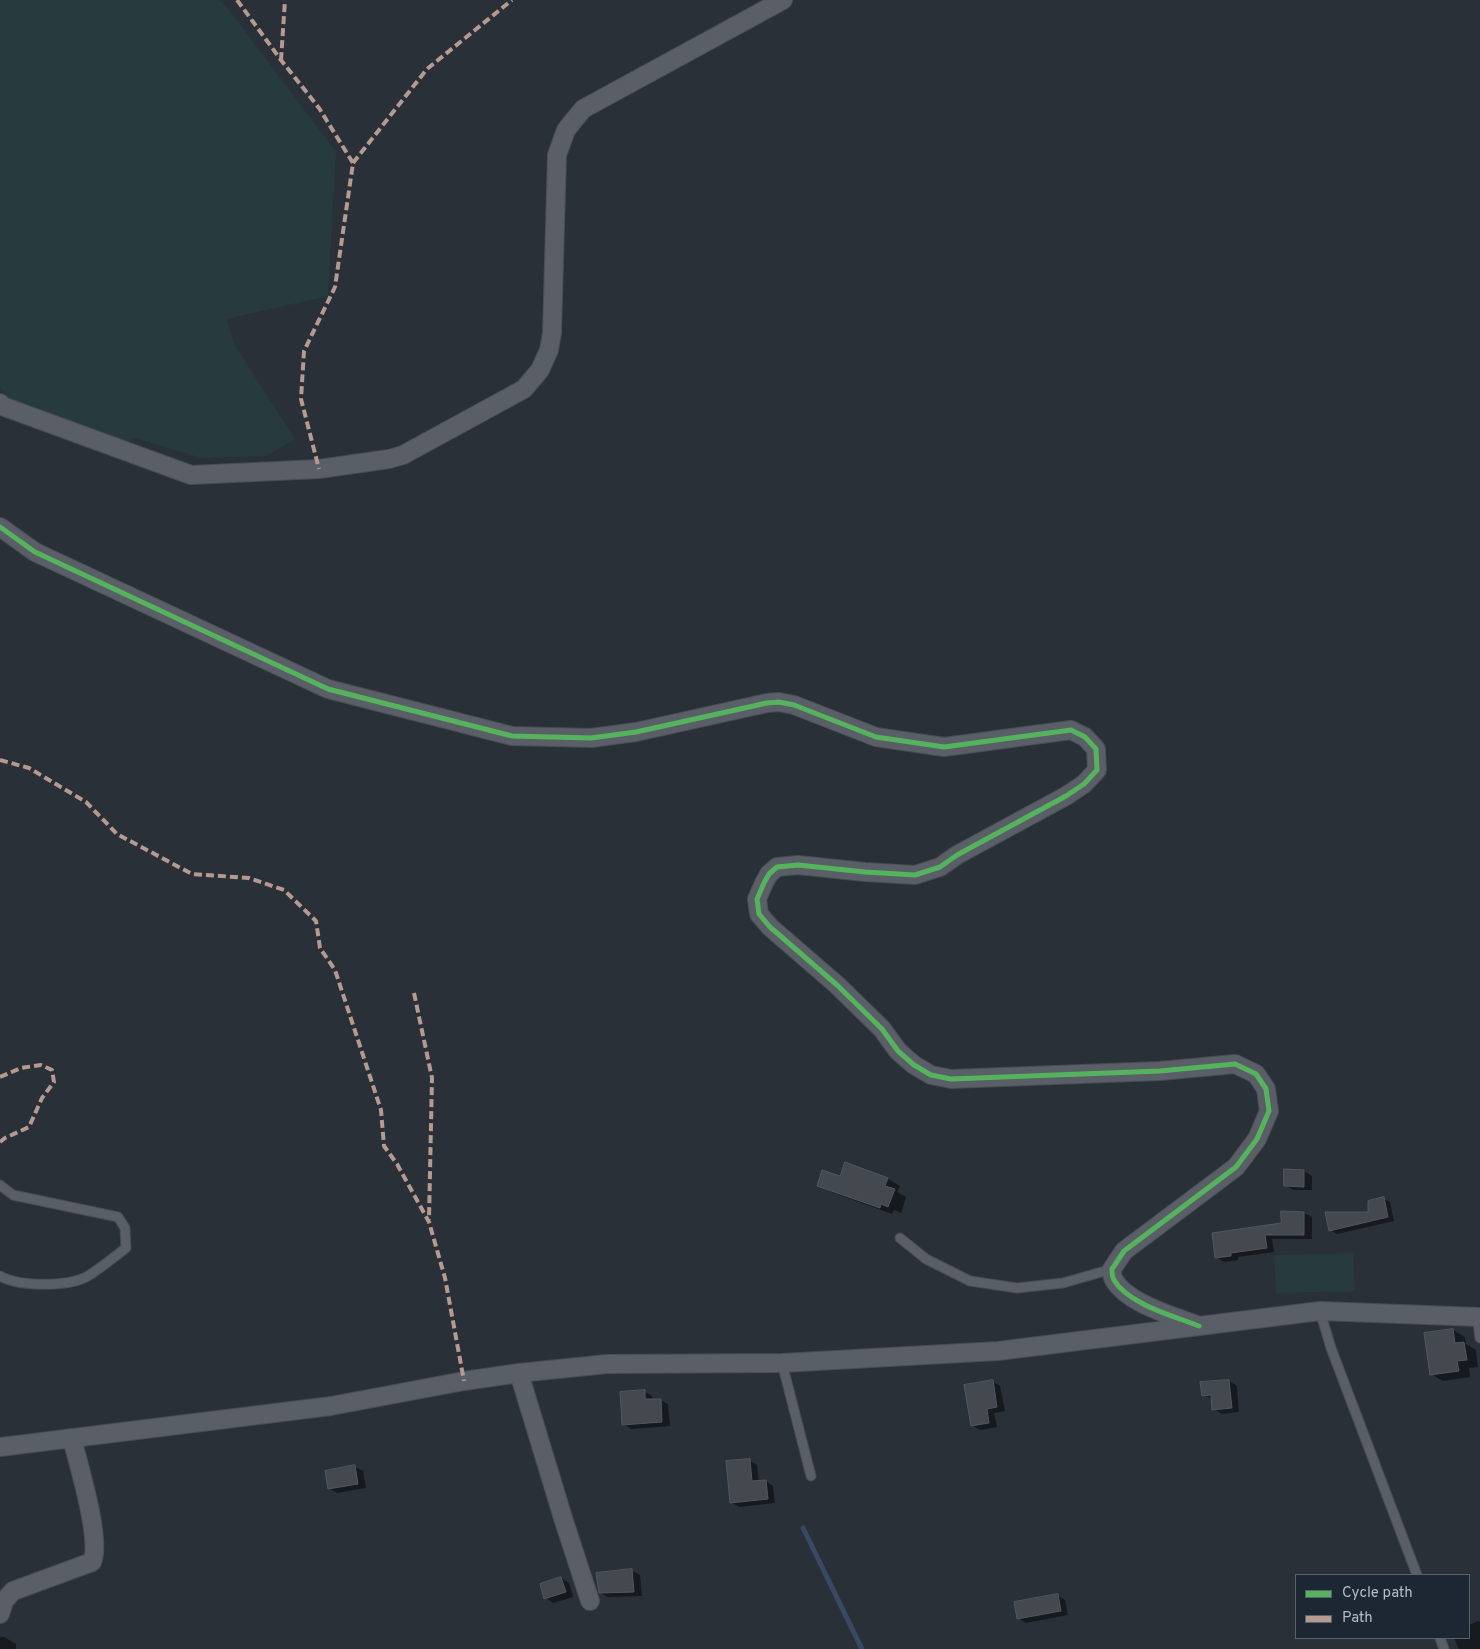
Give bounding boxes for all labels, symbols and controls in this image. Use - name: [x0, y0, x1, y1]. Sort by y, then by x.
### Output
- legend: [1295, 1574, 1470, 1639]
- text: Cycle path: [1342, 1584, 1413, 1603]
- text: Path: [1342, 1609, 1373, 1628]

